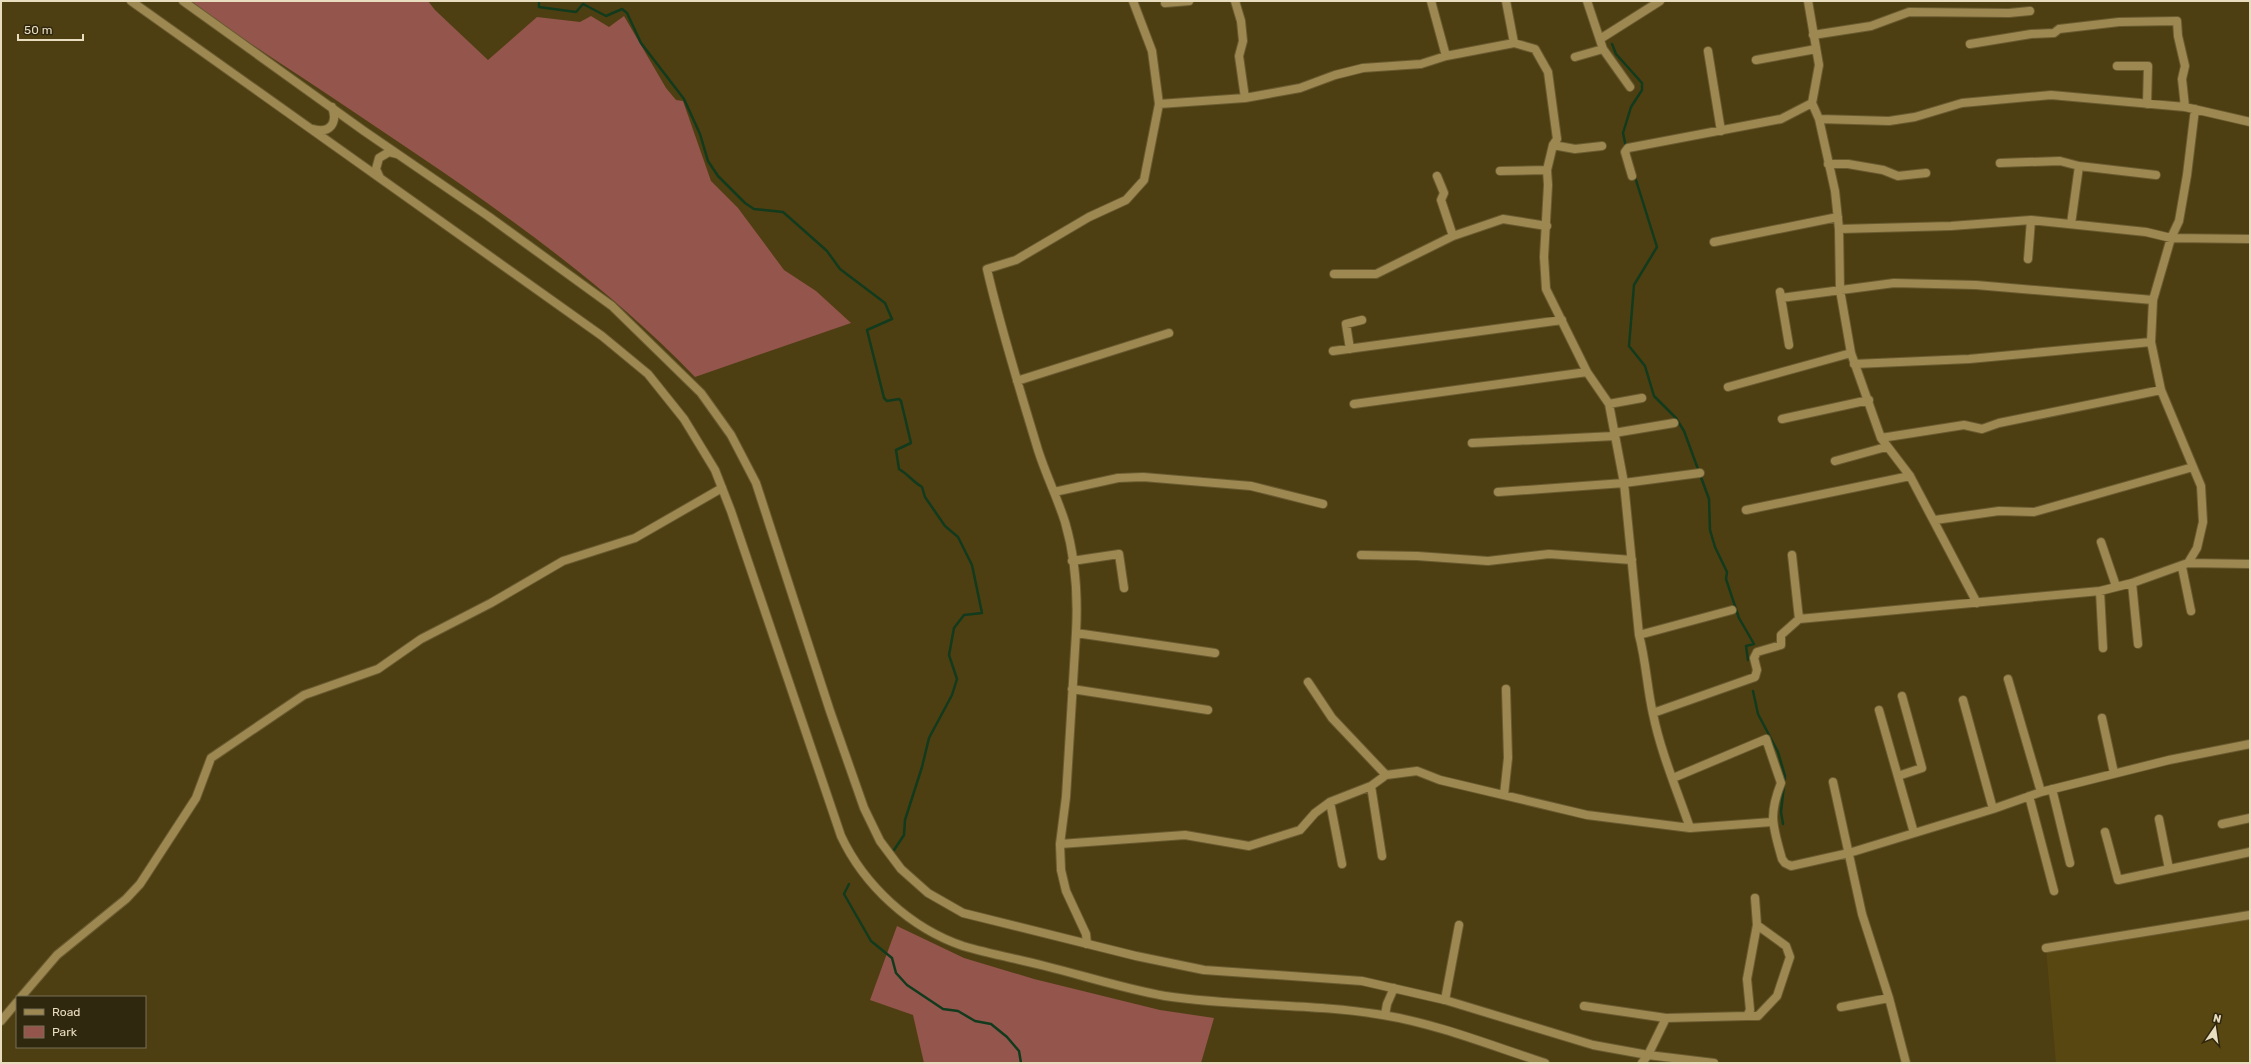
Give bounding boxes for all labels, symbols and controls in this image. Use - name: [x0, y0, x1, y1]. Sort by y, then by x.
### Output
- scale bar: [18, 16, 83, 42]
- text: 50 m: [24, 23, 52, 37]
- legend: [16, 996, 146, 1048]
- text: Road: [52, 1005, 80, 1019]
- north arrow: [2195, 1008, 2235, 1048]
- text: N: [2212, 1012, 2223, 1026]
- text: Park: [52, 1025, 78, 1039]

